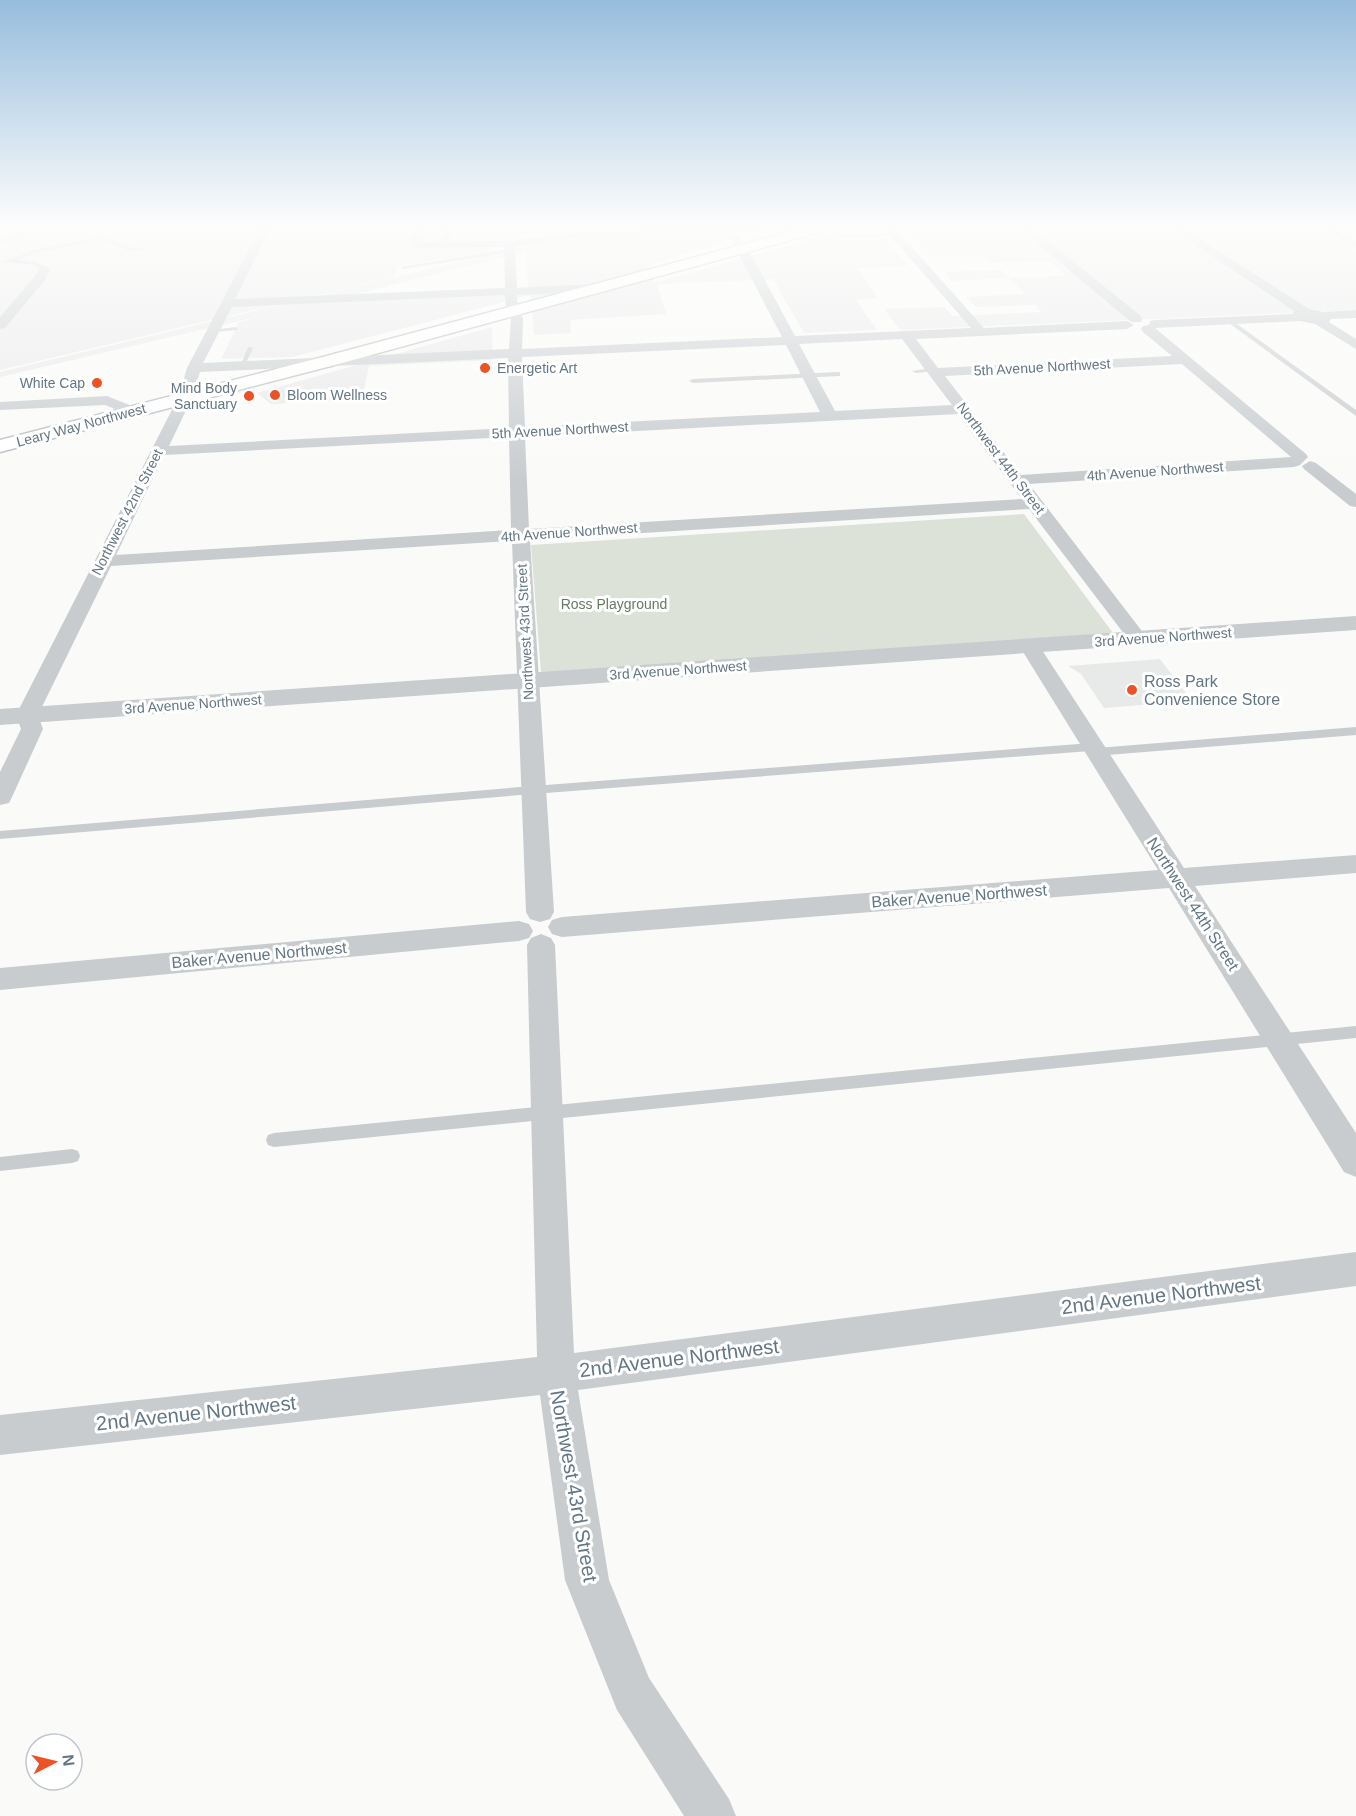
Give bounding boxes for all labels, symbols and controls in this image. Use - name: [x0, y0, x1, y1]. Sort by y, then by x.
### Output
- street label: 5th Avenue Northwest: [973, 355, 1111, 379]
- place label: Energetic Art: [497, 360, 577, 376]
- marker: Energetic Art: [478, 361, 492, 375]
- place label: White Cap: [20, 375, 85, 391]
- marker: White Cap: [90, 376, 104, 390]
- place label: Mind Body Sanctuary: [171, 380, 237, 412]
- place label: Bloom Wellness: [287, 387, 387, 403]
- marker: Bloom Wellness: [268, 388, 282, 402]
- marker: Mind Body Sanctuary: [242, 389, 256, 403]
- street label: Northwest 44th Street: [954, 399, 1048, 517]
- street label: Leary Way Northwest: [15, 400, 148, 450]
- street label: 5th Avenue Northwest: [491, 418, 629, 442]
- street label: Northwest 42nd Street: [88, 446, 166, 578]
- street label: 4th Avenue Northwest: [1086, 458, 1224, 484]
- street label: 4th Avenue Northwest: [500, 519, 638, 545]
- street label: Northwest 43rd Street: [513, 563, 537, 700]
- park label: Ross Playground: [561, 596, 667, 612]
- street label: 3rd Avenue Northwest: [1094, 624, 1232, 650]
- street label: 3rd Avenue Northwest: [609, 657, 747, 683]
- place label: Ross Park Convenience Store: [1144, 673, 1280, 708]
- marker: Ross Park Convenience Store: [1125, 683, 1139, 697]
- street label: 3rd Avenue Northwest: [124, 691, 262, 717]
- street label: Northwest 44th Street: [1144, 834, 1243, 974]
- street label: Baker Avenue Northwest: [871, 881, 1048, 911]
- street label: Baker Avenue Northwest: [171, 939, 348, 971]
- street label: 2nd Avenue Northwest: [1060, 1272, 1262, 1318]
- street label: 2nd Avenue Northwest: [578, 1335, 780, 1381]
- street label: Northwest 43rd Street: [546, 1388, 602, 1584]
- street label: 2nd Avenue Northwest: [95, 1392, 297, 1434]
- north arrow: [24, 1732, 84, 1792]
- text: N: [59, 1753, 78, 1767]

